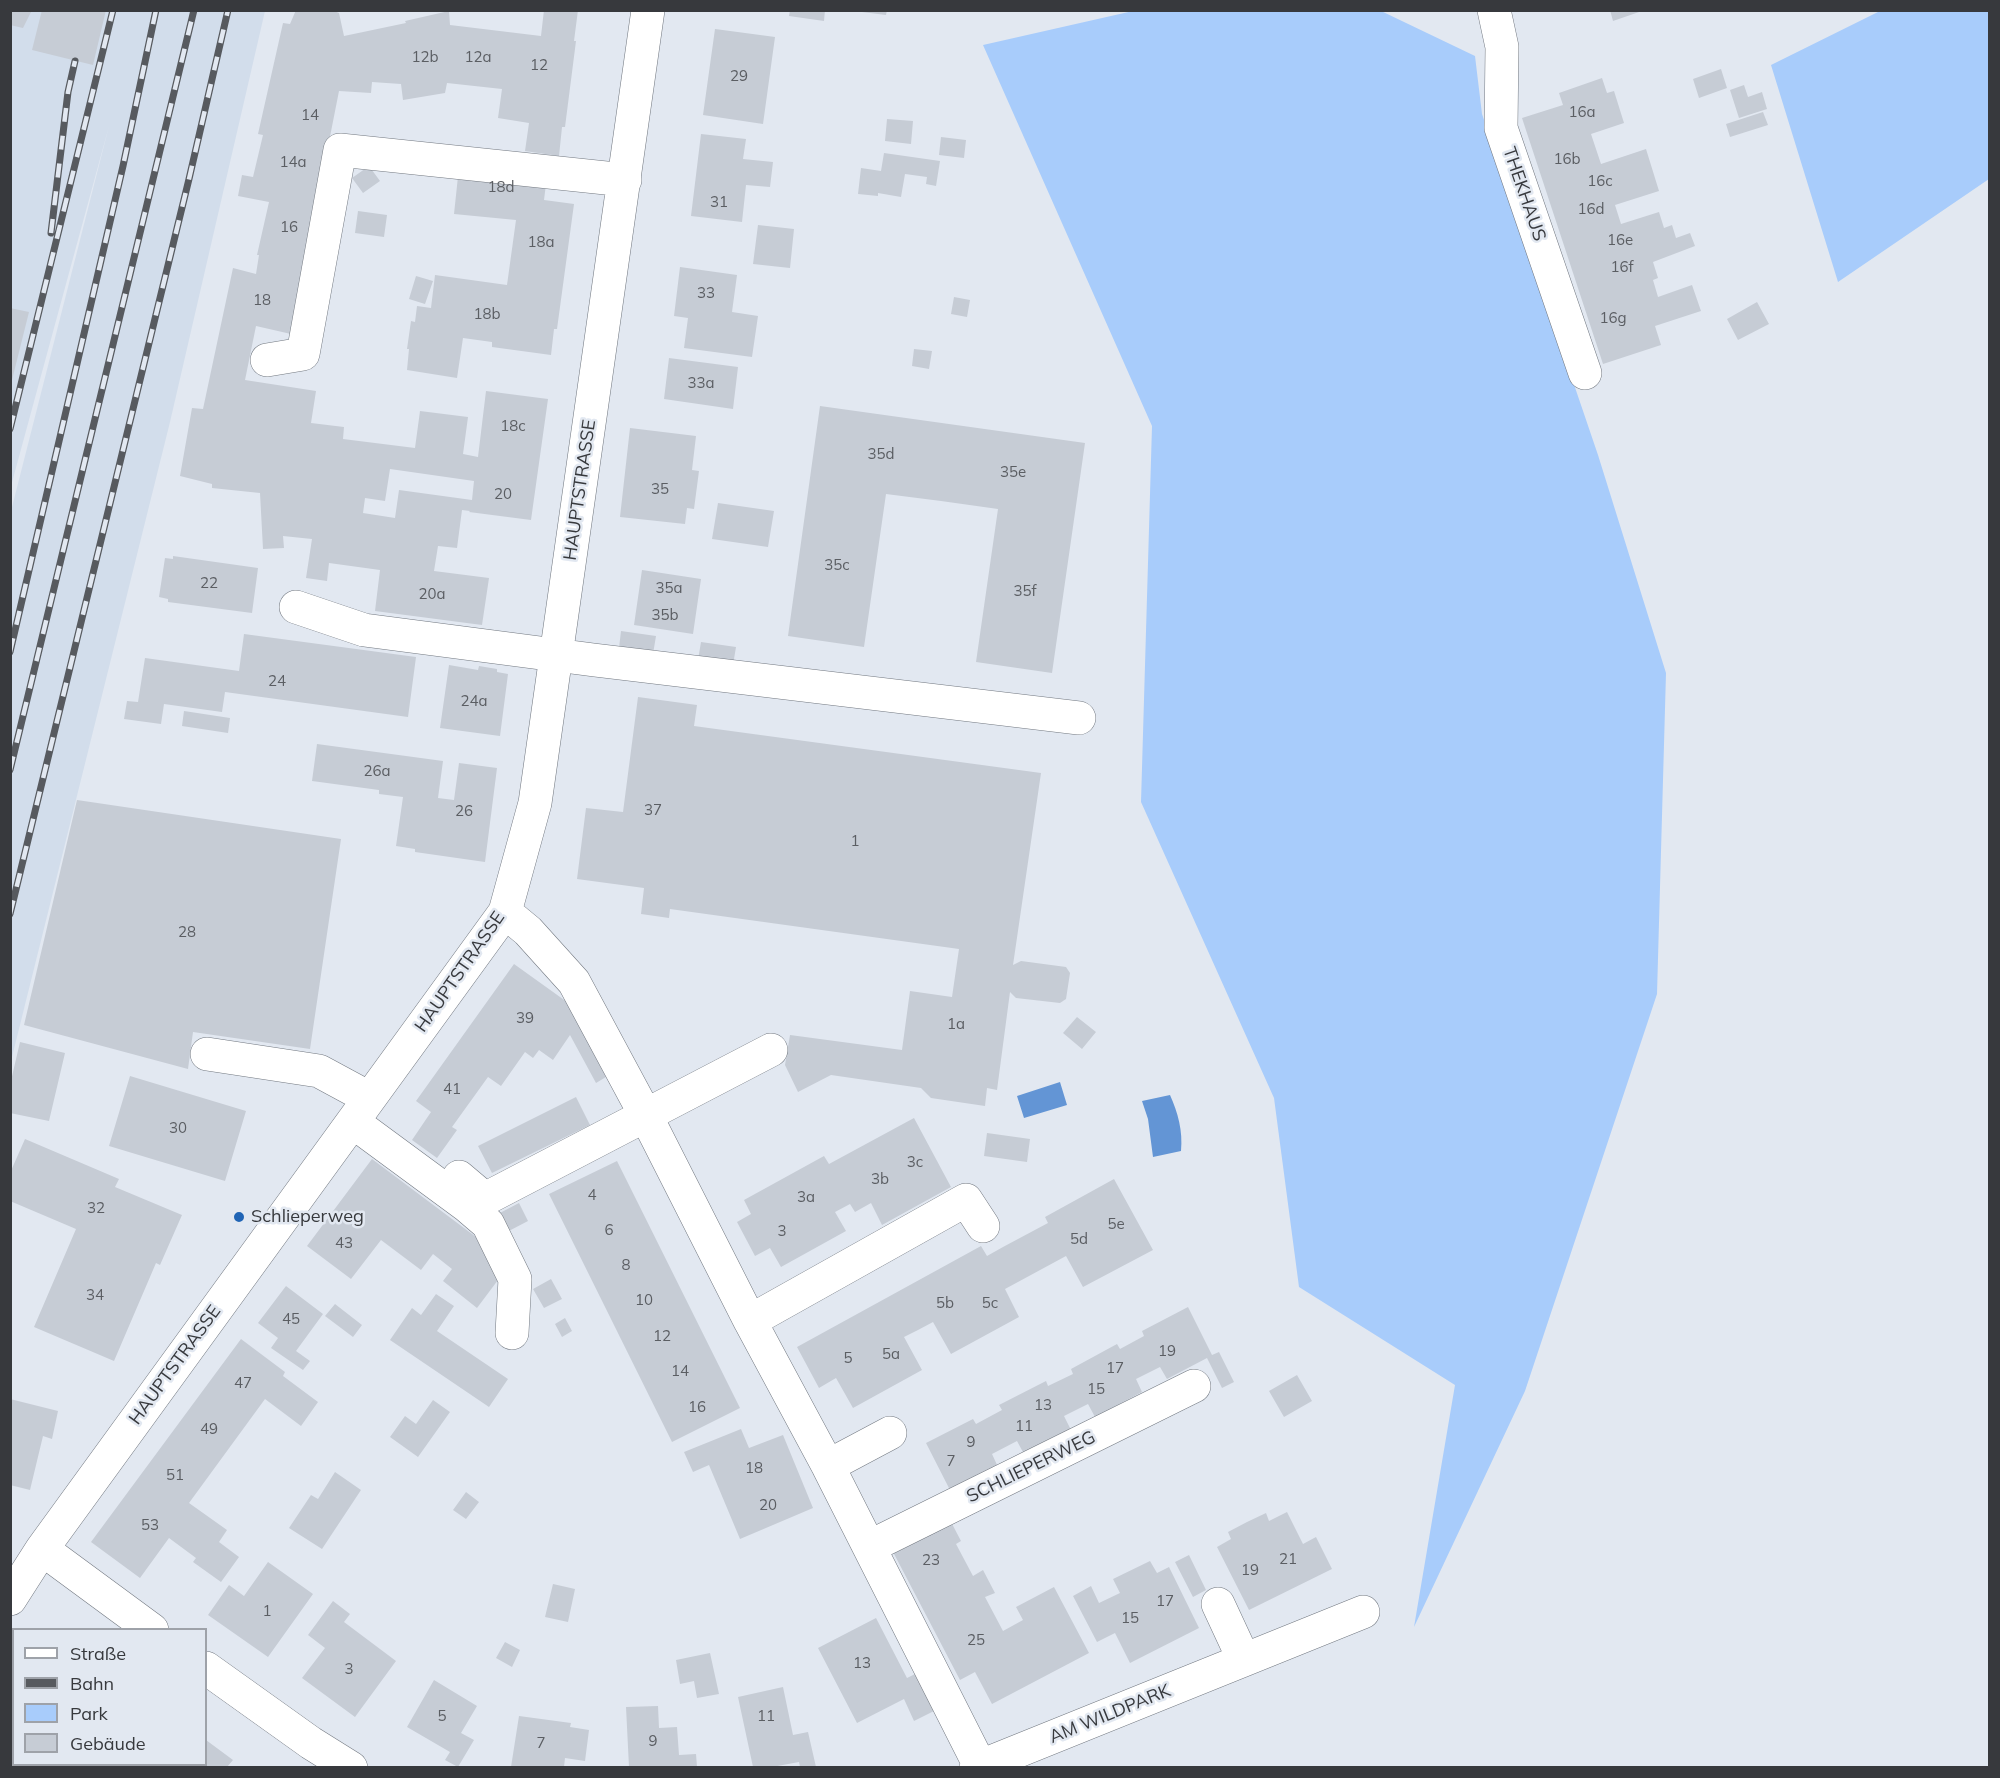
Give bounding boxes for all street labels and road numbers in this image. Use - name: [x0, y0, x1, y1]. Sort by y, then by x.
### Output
- street label: THEKHAUS: [1498, 144, 1550, 244]
- street label: HAUPTSTRASSE: [559, 418, 601, 562]
- street label: HAUPTSTRASSE: [410, 908, 510, 1036]
- street label: HAUPTSTRASSE: [125, 1301, 225, 1429]
- street label: SCHLIEPERWEG: [963, 1426, 1099, 1508]
- street label: AM WILDPARK: [1046, 1680, 1174, 1748]

